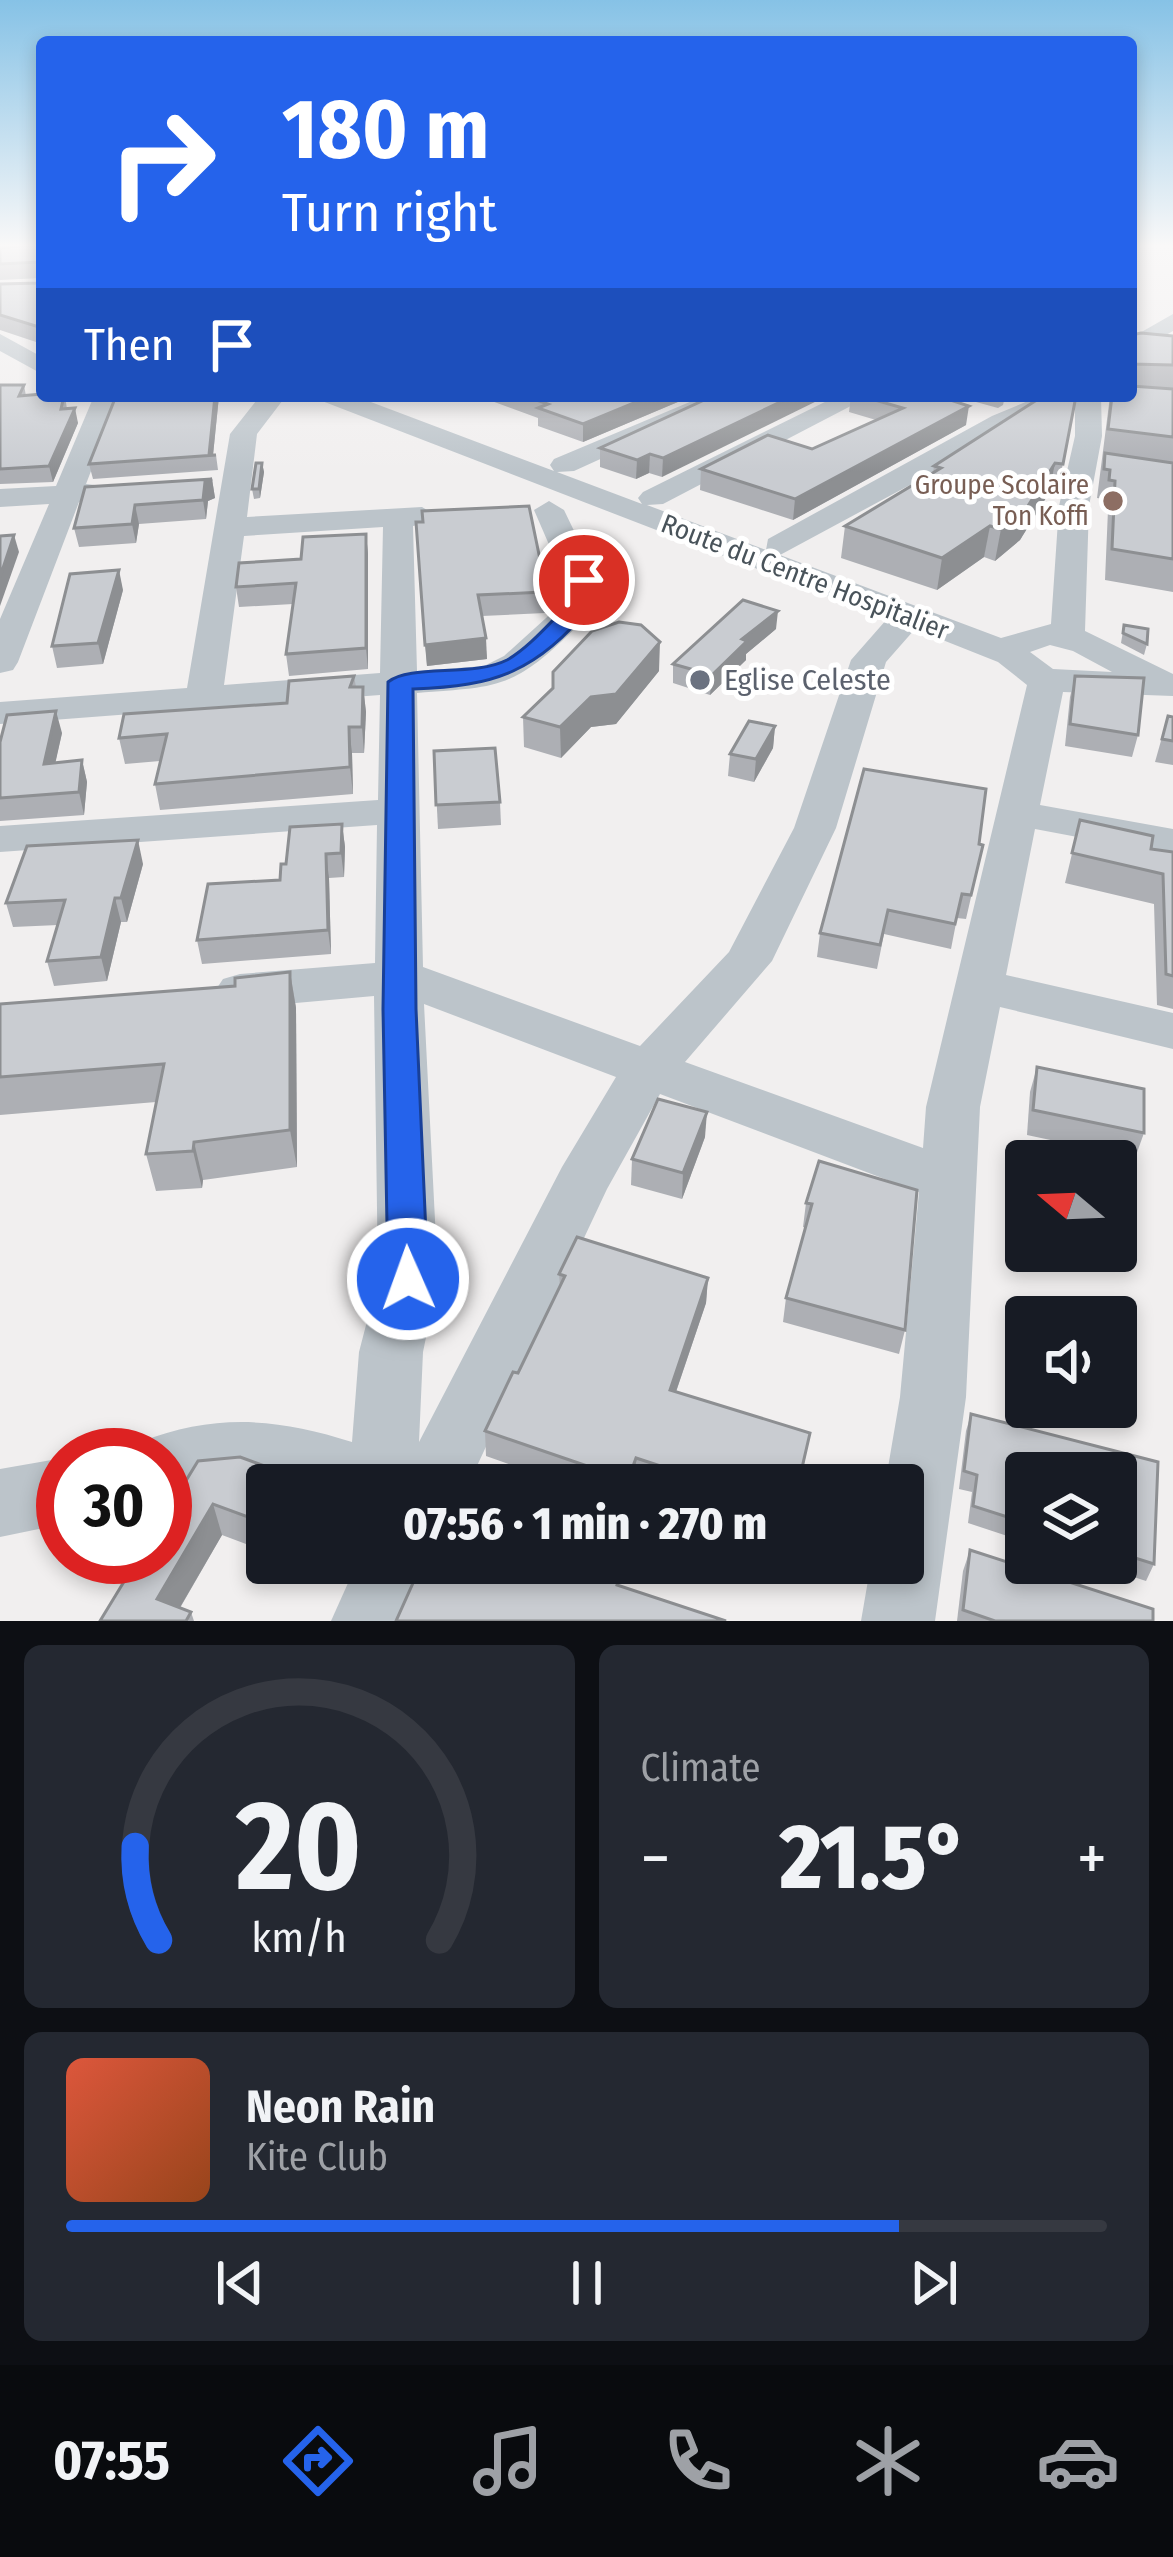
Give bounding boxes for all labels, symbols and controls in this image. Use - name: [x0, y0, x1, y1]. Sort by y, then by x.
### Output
- text: 180 m: [282, 79, 489, 180]
- icon: right: [84, 84, 240, 240]
- text: Turn right: [282, 181, 497, 245]
- icon: arrive: [199, 312, 265, 378]
- text: Then: [84, 318, 175, 372]
- place label: Groupe Scolaire Ton Koffi: [915, 469, 1089, 532]
- marker: Groupe Scolaire Ton Koffi: [1100, 488, 1126, 514]
- street label: Route du Centre Hospitalier: [657, 507, 954, 647]
- pin: [533, 529, 635, 631]
- icon: arrive: [551, 547, 617, 613]
- place label: Eglise Celeste: [724, 662, 891, 698]
- marker: Eglise Celeste: [687, 667, 713, 693]
- north arrow: [1005, 1140, 1137, 1272]
- map controls: [1005, 1140, 1137, 1584]
- position arrow: [345, 1216, 471, 1342]
- button: sound: [1005, 1296, 1137, 1428]
- speed limit sign: 30: [36, 1428, 192, 1584]
- button: layers: [1005, 1452, 1137, 1584]
- text: 07:56 · 1 min · 270 m: [403, 1497, 767, 1551]
- text: Climate: [641, 1745, 761, 1791]
- text: 20: [235, 1772, 362, 1922]
- text: 21.5°: [780, 1804, 967, 1912]
- text: −: [641, 1819, 670, 1898]
- text: +: [1077, 1819, 1107, 1898]
- text: km/h: [251, 1911, 347, 1962]
- text: Neon Rain: [246, 2080, 435, 2134]
- text: Kite Club: [246, 2134, 388, 2180]
- icon: previous: [207, 2250, 273, 2316]
- icon: pause: [554, 2250, 620, 2316]
- icon: next: [901, 2250, 967, 2316]
- icon: directions: [276, 2419, 360, 2503]
- icon: music: [466, 2419, 550, 2503]
- icon: phone: [656, 2419, 740, 2503]
- icon: climate: [846, 2419, 930, 2503]
- icon: car: [1036, 2419, 1120, 2503]
- text: 07:55: [53, 2429, 170, 2493]

